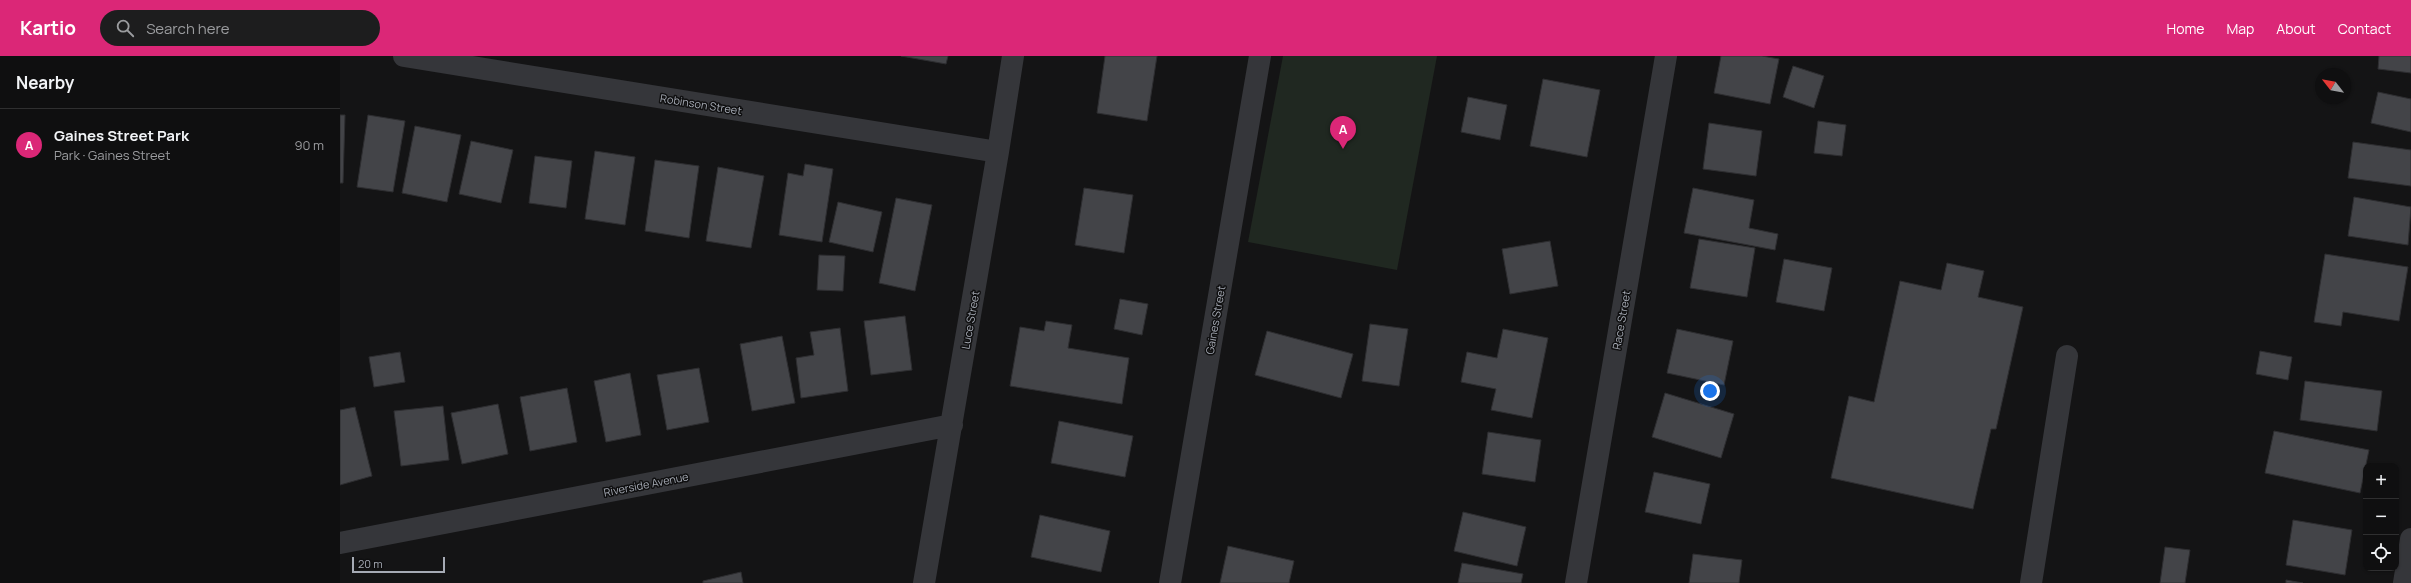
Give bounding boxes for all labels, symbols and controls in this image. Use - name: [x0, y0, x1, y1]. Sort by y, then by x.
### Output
- search box: [100, 10, 380, 46]
- text: Kartio: [20, 15, 76, 41]
- icon: search: [114, 17, 136, 39]
- text: Search here: [146, 18, 230, 39]
- text: Home: [2167, 19, 2204, 38]
- text: Map: [2226, 19, 2254, 38]
- text: About: [2276, 19, 2316, 38]
- text: Contact: [2338, 19, 2391, 38]
- north arrow: [2315, 68, 2351, 104]
- text: Nearby: [16, 71, 74, 94]
- street label: Robinson Street: [659, 90, 743, 118]
- pin: A: [1330, 116, 1356, 149]
- text: Gaines Street Park: [54, 125, 189, 146]
- text: A: [25, 136, 33, 154]
- text: 90 m: [294, 136, 324, 154]
- text: Park · Gaines Street: [54, 146, 170, 164]
- street label: Gaines Street: [1202, 284, 1228, 356]
- street label: Race Street: [1608, 289, 1634, 351]
- street label: Luce Street: [957, 290, 983, 350]
- your location: [1700, 381, 1720, 401]
- map controls: [2363, 463, 2399, 571]
- button: +: [2363, 463, 2399, 499]
- street label: Riverside Avenue: [602, 468, 690, 500]
- button: −: [2363, 499, 2399, 535]
- button: locate: [2363, 535, 2399, 571]
- scale bar: [352, 555, 445, 574]
- text: 20 m: [358, 556, 383, 571]

